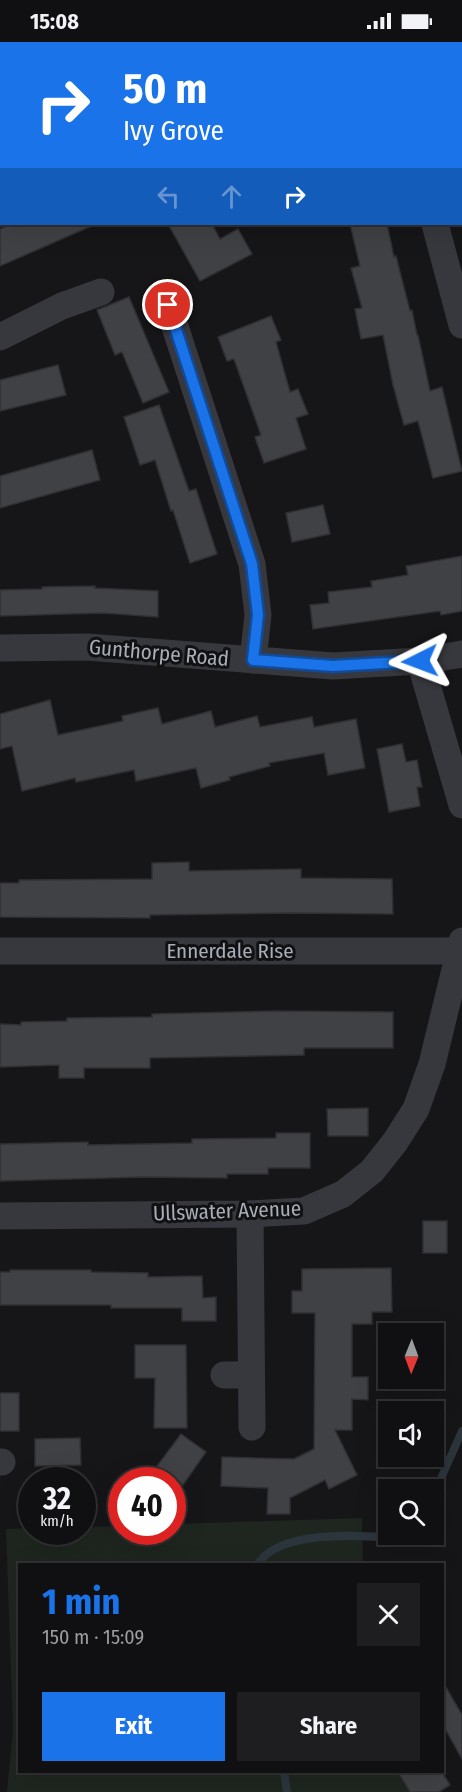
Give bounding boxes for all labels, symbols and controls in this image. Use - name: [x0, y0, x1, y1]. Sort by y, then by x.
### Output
- text: 15:08: [30, 8, 79, 35]
- text: 50 m: [123, 64, 207, 114]
- icon: right: [24, 66, 102, 144]
- text: Ivy Grove: [123, 115, 224, 147]
- icon: left: [152, 180, 185, 213]
- icon: ahead: [215, 180, 248, 213]
- icon: right: [278, 180, 311, 213]
- pin: [142, 279, 193, 330]
- icon: arrive: [151, 288, 184, 321]
- position arrow: [388, 629, 452, 693]
- street label: Gunthorpe Road: [88, 634, 230, 672]
- street label: Ennerdale Rise: [166, 938, 294, 964]
- street label: Ullswater Avenue: [152, 1195, 302, 1227]
- north arrow: [378, 1323, 444, 1389]
- map controls: [378, 1323, 444, 1545]
- button: sound: [378, 1401, 444, 1467]
- speed limit sign: 40: [108, 1467, 186, 1545]
- button: search: [378, 1479, 444, 1545]
- text: 32: [43, 1481, 71, 1517]
- text: km/h: [40, 1512, 74, 1530]
- text: 1 min: [42, 1580, 120, 1624]
- button: close: [357, 1583, 420, 1646]
- text: 150 m · 15:09: [42, 1625, 144, 1649]
- button: Exit: [42, 1692, 225, 1761]
- button: Share: [237, 1692, 420, 1761]

